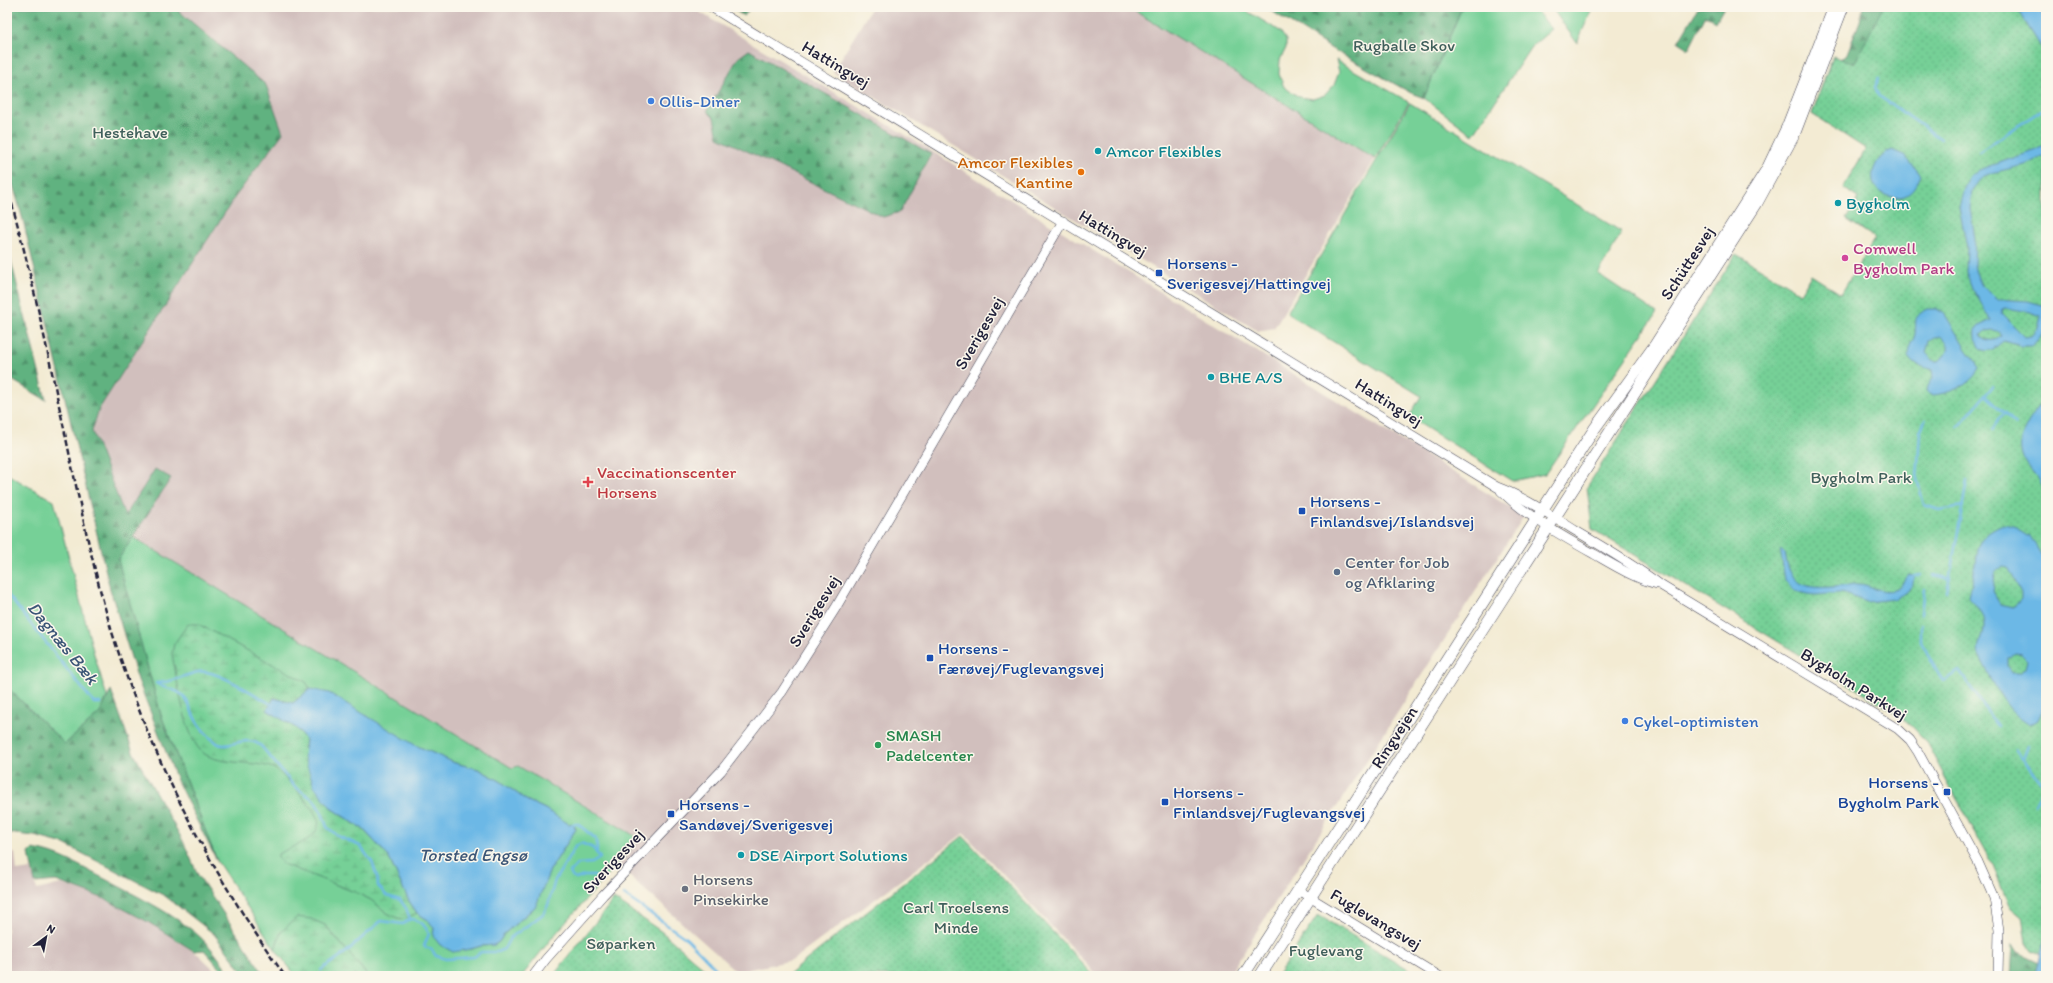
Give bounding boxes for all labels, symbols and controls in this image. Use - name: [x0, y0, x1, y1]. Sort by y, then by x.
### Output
- park label: Rugballe Skov: [1353, 35, 1455, 55]
- street label: Hattingvej: [798, 36, 874, 92]
- place label: Ollis-Diner: [659, 91, 740, 111]
- marker: Ollis-Diner: [646, 96, 656, 106]
- park label: Hestehave: [92, 122, 168, 142]
- place label: Amcor Flexibles: [1106, 141, 1222, 161]
- marker: Amcor Flexibles: [1093, 146, 1103, 156]
- place label: Amcor Flexibles Kantine: [957, 152, 1073, 192]
- marker: Amcor Flexibles Kantine: [1076, 167, 1086, 177]
- place label: Bygholm: [1846, 193, 1910, 213]
- marker: Bygholm: [1833, 198, 1843, 208]
- street label: Hattingvej: [1075, 205, 1151, 261]
- street label: Schüttesvej: [1656, 222, 1718, 304]
- place label: Comwell Bygholm Park: [1853, 238, 1954, 278]
- place label: Horsens - Sverigesvej/Hattingvej: [1167, 253, 1331, 293]
- marker: Comwell Bygholm Park: [1840, 253, 1850, 263]
- marker: Horsens - Sverigesvej/Hattingvej: [1154, 268, 1164, 278]
- street label: Sverigesvej: [950, 293, 1008, 373]
- place label: BHE A/S: [1219, 367, 1283, 387]
- marker: BHE A/S: [1206, 372, 1216, 382]
- street label: Hattingvej: [1352, 373, 1426, 431]
- place label: Vaccinationscenter Horsens: [597, 462, 737, 502]
- park label: Bygholm Park: [1810, 467, 1912, 487]
- marker: Vaccinationscenter Horsens: [582, 476, 594, 488]
- place label: Horsens - Finlandsvej/Islandsvej: [1310, 491, 1474, 531]
- marker: Horsens - Finlandsvej/Islandsvej: [1297, 506, 1307, 516]
- place label: Center for Job og Afklaring: [1345, 552, 1450, 592]
- marker: Center for Job og Afklaring: [1332, 567, 1342, 577]
- street label: Sverigesvej: [784, 571, 844, 651]
- water label: Dagnæs Bæk: [23, 597, 104, 690]
- place label: Horsens - Færøvej/Fuglevangsvej: [938, 638, 1104, 678]
- street label: Bygholm Parkvej: [1797, 643, 1911, 725]
- marker: Horsens - Færøvej/Fuglevangsvej: [925, 653, 935, 663]
- street label: Ringvejen: [1366, 702, 1422, 772]
- place label: Cykel-optimisten: [1633, 711, 1759, 731]
- marker: Cykel-optimisten: [1620, 716, 1630, 726]
- place label: SMASH Padelcenter: [886, 725, 974, 765]
- marker: SMASH Padelcenter: [873, 740, 883, 750]
- place label: Horsens - Bygholm Park: [1838, 772, 1939, 812]
- place label: Horsens - Finlandsvej/Fuglevangsvej: [1173, 782, 1365, 822]
- marker: Horsens - Bygholm Park: [1942, 787, 1952, 797]
- place label: Horsens - Sandøvej/Sverigesvej: [679, 794, 833, 834]
- marker: Horsens - Finlandsvej/Fuglevangsvej: [1160, 797, 1170, 807]
- marker: Horsens - Sandøvej/Sverigesvej: [666, 809, 676, 819]
- street label: Sverigesvej: [578, 825, 648, 897]
- water label: Torsted Engsø: [419, 844, 529, 866]
- place label: DSE Airport Solutions: [749, 845, 908, 865]
- marker: DSE Airport Solutions: [736, 850, 746, 860]
- place label: Horsens Pinsekirke: [693, 869, 769, 909]
- marker: Horsens Pinsekirke: [680, 884, 690, 894]
- street label: Fuglevangsvej: [1327, 884, 1425, 954]
- park label: Carl Troelsens Minde: [903, 897, 1009, 937]
- north arrow: [26, 917, 66, 957]
- text: N: [44, 921, 58, 936]
- park label: Søparken: [587, 933, 656, 953]
- park label: Fuglevang: [1289, 940, 1363, 960]

